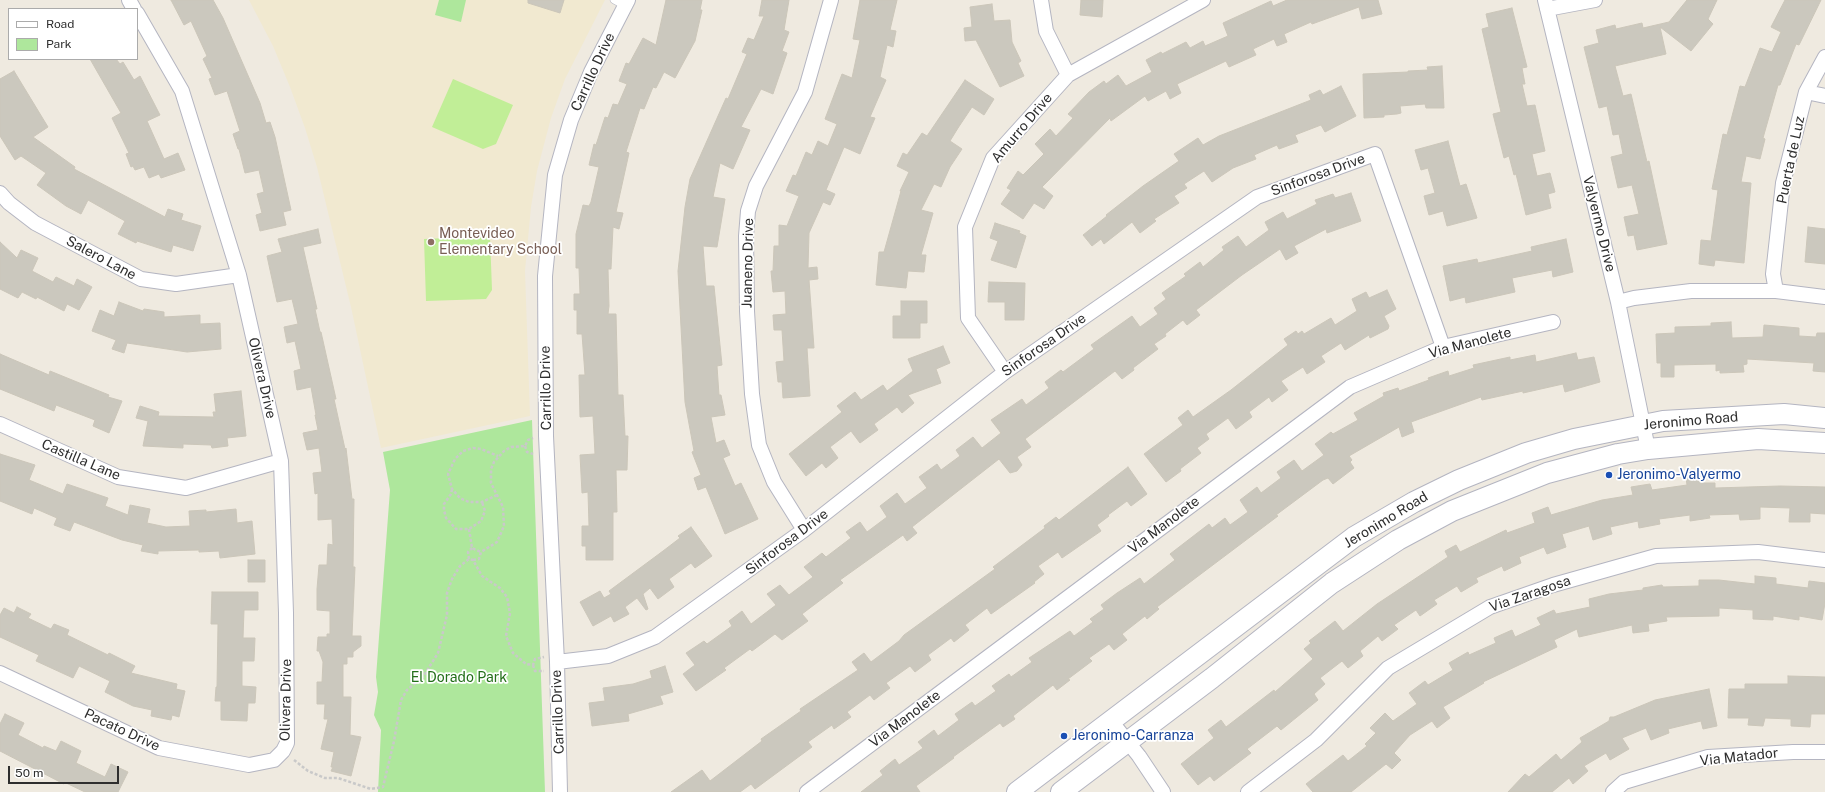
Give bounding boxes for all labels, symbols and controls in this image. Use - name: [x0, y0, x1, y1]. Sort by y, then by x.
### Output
- legend: [8, 8, 138, 60]
- text: Road: [46, 17, 74, 31]
- street label: Carrillo Drive: [568, 30, 618, 114]
- text: Park: [46, 37, 72, 51]
- street label: Amurro Drive: [988, 90, 1056, 166]
- street label: Puerta de Luz: [1773, 115, 1809, 205]
- street label: Sinforosa Drive: [1269, 150, 1367, 200]
- street label: Valyermo Drive: [1579, 174, 1619, 274]
- street label: Juaneno Drive: [739, 218, 757, 308]
- place label: Montevideo Elementary School: [439, 226, 562, 258]
- street label: Salero Lane: [63, 232, 139, 284]
- marker: Montevideo Elementary School: [426, 237, 436, 247]
- street label: Sinforosa Drive: [999, 310, 1089, 380]
- street label: Via Manolete: [1427, 324, 1513, 362]
- street label: Olivera Drive: [245, 336, 279, 420]
- street label: Carrillo Drive: [537, 346, 555, 430]
- street label: Jeronimo Road: [1643, 408, 1739, 434]
- street label: Castilla Lane: [39, 436, 123, 484]
- place label: Jeronimo-Valyermo: [1617, 467, 1741, 483]
- marker: Jeronimo-Valyermo: [1604, 470, 1614, 480]
- street label: Jeronimo Road: [1341, 488, 1431, 552]
- street label: Via Manolete: [1125, 493, 1203, 557]
- street label: Sinforosa Drive: [742, 505, 832, 579]
- street label: Via Zaragosa: [1487, 572, 1573, 616]
- street label: Olivera Drive: [277, 659, 295, 741]
- street label: Carrillo Drive: [548, 669, 568, 755]
- park label: El Dorado Park: [411, 670, 507, 686]
- street label: Via Manolete: [866, 687, 944, 751]
- street label: Pacato Drive: [81, 705, 163, 755]
- place label: Jeronimo-Carranza: [1072, 728, 1194, 744]
- marker: Jeronimo-Carranza: [1059, 731, 1069, 741]
- street label: Via Matador: [1699, 745, 1779, 769]
- scale bar: [10, 758, 121, 784]
- text: 50 m: [15, 766, 43, 780]

